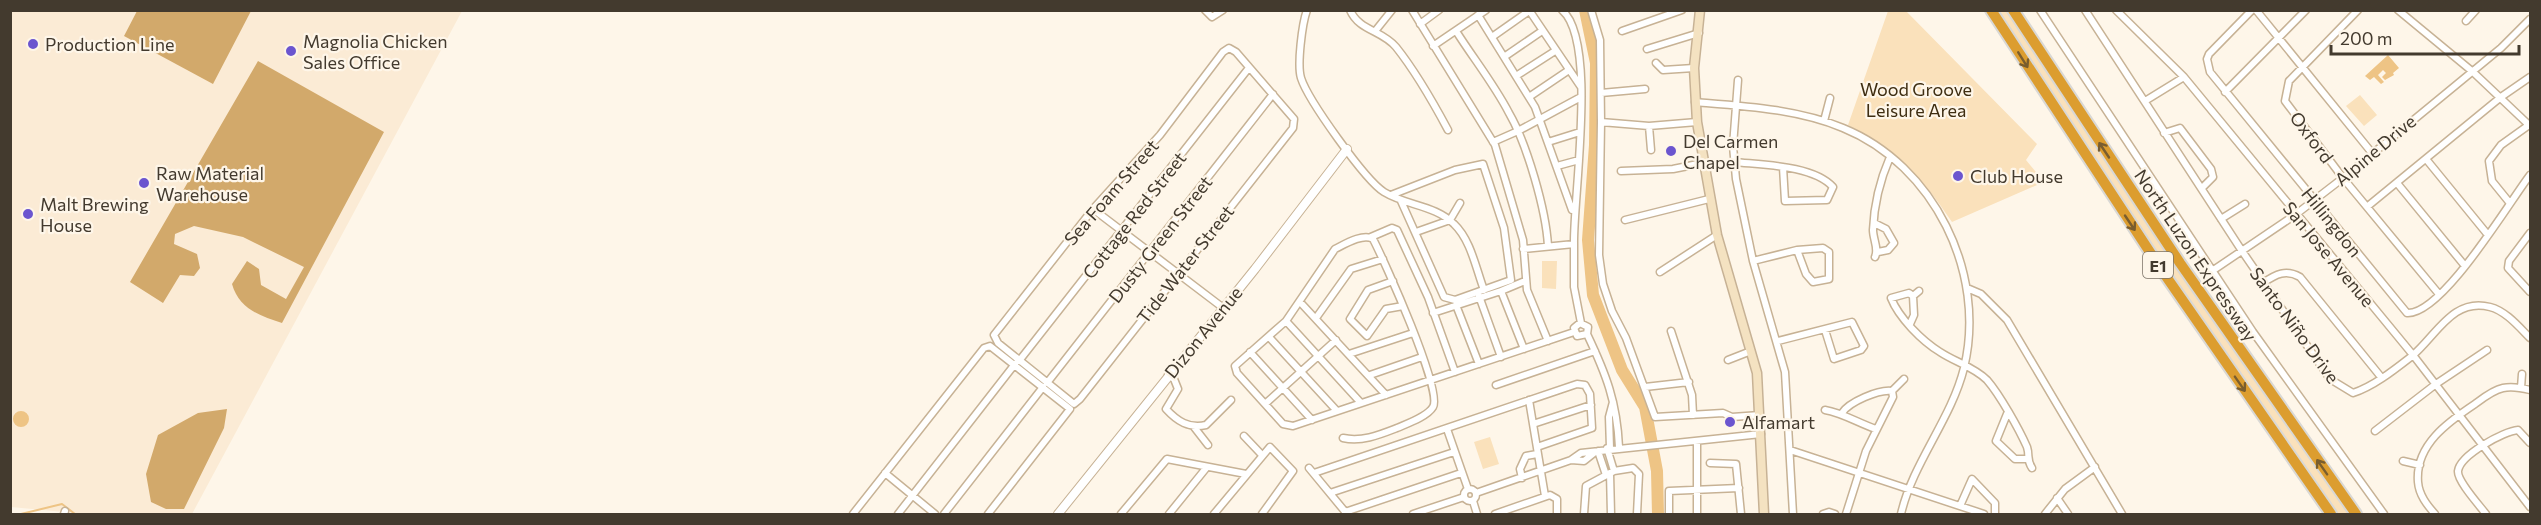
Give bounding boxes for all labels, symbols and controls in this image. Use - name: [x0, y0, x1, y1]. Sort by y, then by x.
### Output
- scale bar: [2331, 18, 2518, 56]
- text: 200 m: [2340, 27, 2393, 49]
- place label: Magnolia Chicken Sales Office: [303, 30, 448, 73]
- place label: Production Line: [45, 33, 175, 55]
- marker: Production Line: [26, 37, 40, 51]
- marker: Magnolia Chicken Sales Office: [284, 44, 298, 58]
- one-way arrow: [2017, 51, 2029, 68]
- park label: Wood Groove Leisure Area: [1860, 78, 1972, 121]
- street label: Oxford: [2286, 107, 2338, 167]
- street label: Alpine Drive: [2330, 110, 2420, 190]
- place label: Del Carmen Chapel: [1683, 130, 1778, 173]
- street label: Sea Foam Street: [1059, 135, 1163, 249]
- one-way arrow: [2098, 142, 2111, 159]
- marker: Del Carmen Chapel: [1664, 144, 1678, 158]
- street label: Cottage Red Street: [1078, 147, 1190, 283]
- place label: Raw Material Warehouse: [156, 162, 264, 205]
- place label: Club House: [1970, 165, 2063, 187]
- street label: North Luzon Expressway: [2130, 165, 2262, 345]
- marker: Club House: [1951, 169, 1965, 183]
- street label: Dusty Green Street: [1104, 171, 1216, 307]
- marker: Raw Material Warehouse: [137, 176, 151, 190]
- street label: Hillingdon: [2297, 183, 2367, 261]
- place label: Malt Brewing House: [40, 193, 149, 236]
- street label: San Jose Avenue: [2279, 197, 2379, 311]
- street label: Tide Water Street: [1132, 200, 1238, 328]
- marker: Malt Brewing House: [21, 207, 35, 221]
- one-way arrow: [2124, 214, 2136, 231]
- road number: E1: [2143, 252, 2173, 278]
- street label: Santo Niño Drive: [2246, 263, 2344, 387]
- street label: Dizon Avenue: [1159, 282, 1247, 382]
- one-way arrow: [2234, 375, 2246, 391]
- place label: Alfamart: [1742, 411, 1815, 433]
- marker: Alfamart: [1723, 415, 1737, 429]
- one-way arrow: [2316, 459, 2328, 475]

